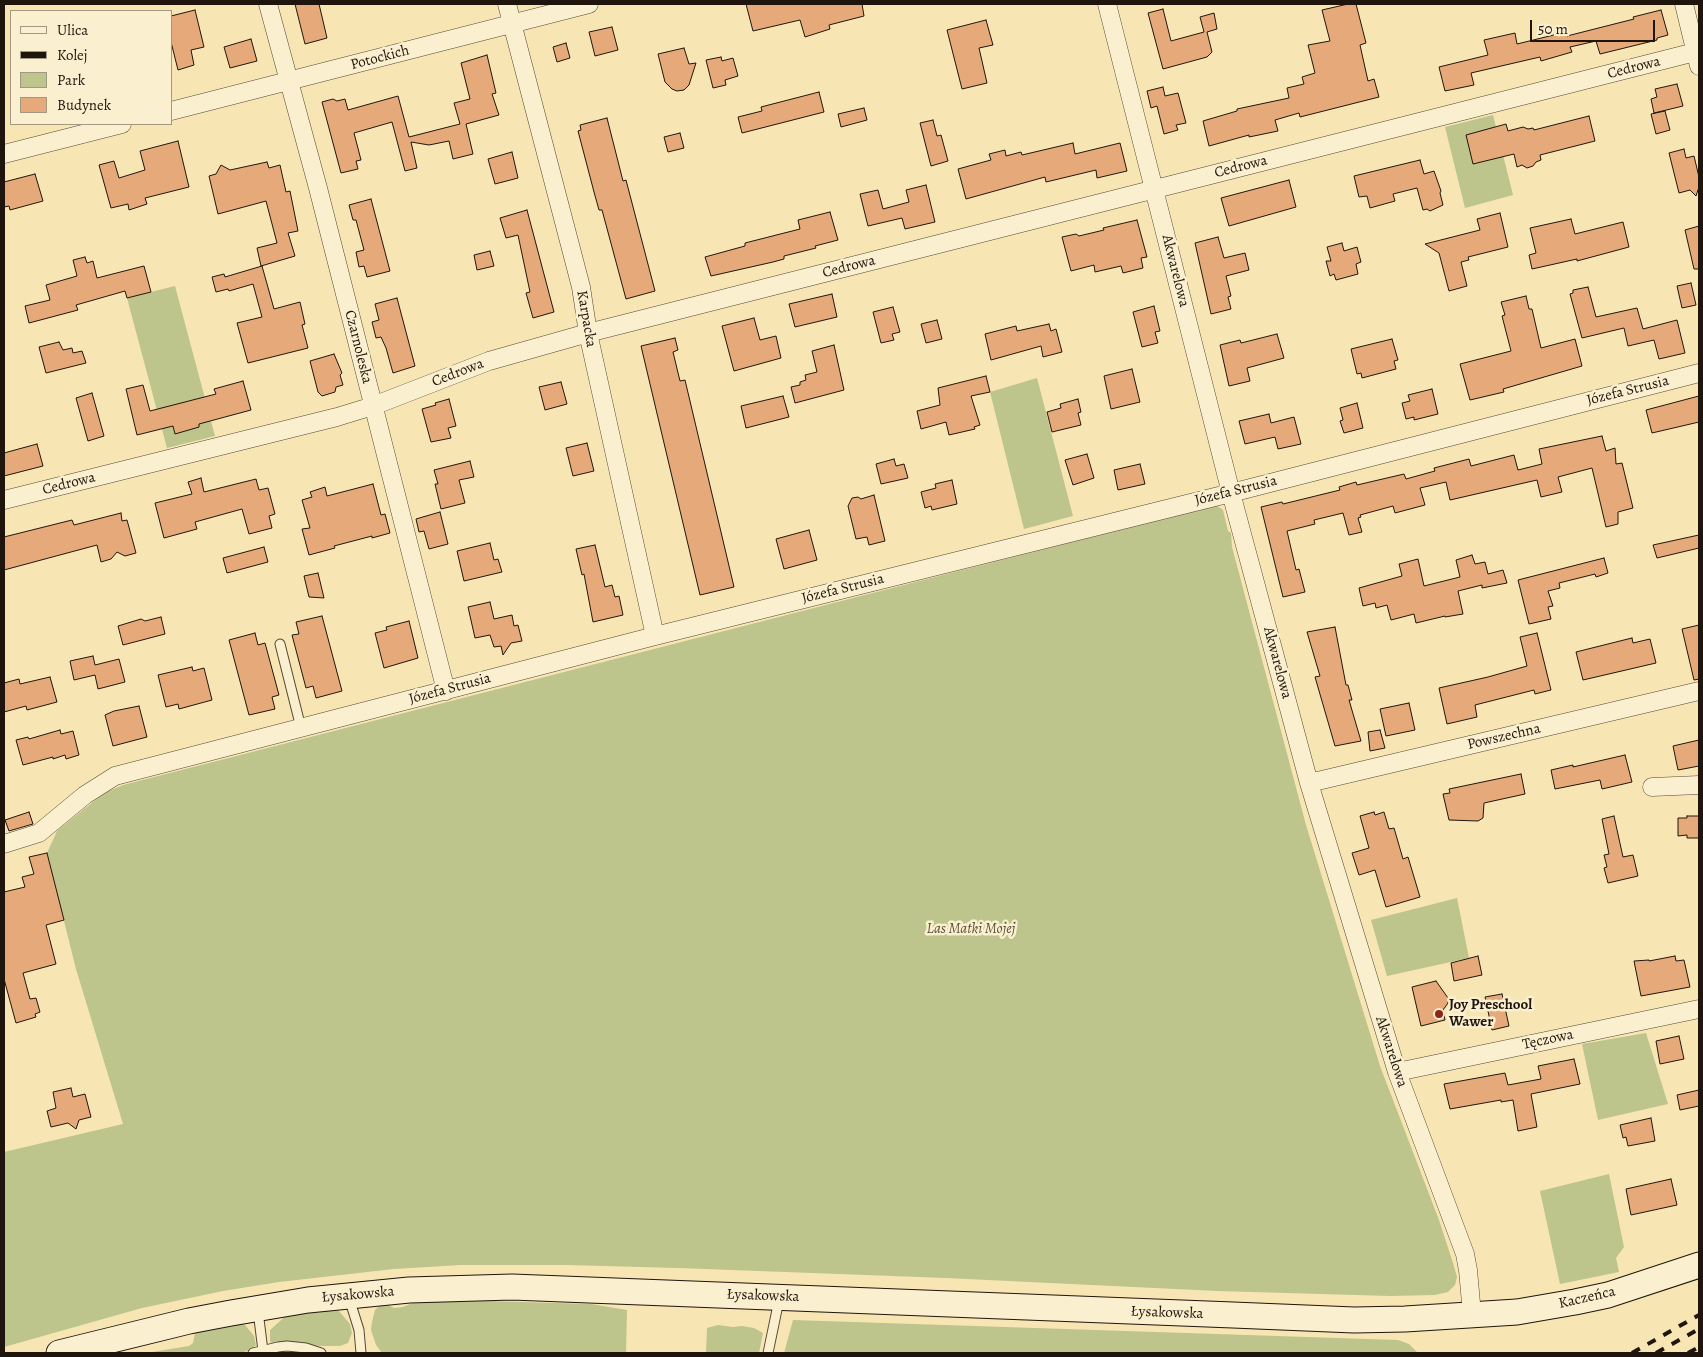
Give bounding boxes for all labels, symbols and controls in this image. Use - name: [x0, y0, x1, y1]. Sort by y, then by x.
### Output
- legend: [10, 10, 172, 125]
- scale bar: [1533, 10, 1658, 42]
- text: 50 m: [1538, 19, 1568, 39]
- text: Ulica: [57, 20, 88, 40]
- street label: Potockich: [349, 42, 411, 74]
- text: Kolej: [57, 45, 88, 65]
- street label: Cedrowa: [1606, 53, 1662, 83]
- text: Park: [57, 70, 85, 90]
- text: Budynek: [57, 95, 111, 115]
- street label: Cedrowa: [1213, 152, 1269, 182]
- street label: Akwarelowa: [1157, 233, 1193, 309]
- street label: Cedrowa: [821, 252, 877, 282]
- street label: Karpacka: [572, 289, 600, 349]
- street label: Czarnoleska: [340, 308, 376, 386]
- street label: Cedrowa: [430, 355, 486, 391]
- street label: Józefa Strusia: [1585, 372, 1671, 410]
- street label: Cedrowa: [41, 469, 97, 499]
- street label: Józefa Strusia: [1193, 472, 1279, 510]
- street label: Józefa Strusia: [800, 570, 886, 608]
- street label: Akwarelowa: [1259, 625, 1295, 701]
- street label: Józefa Strusia: [407, 669, 493, 709]
- street label: Powszechna: [1466, 720, 1542, 754]
- park label: Las Matki Mojej: [927, 920, 1015, 938]
- place label: Joy Preschool Wawer: [1449, 996, 1532, 1031]
- marker: Joy Preschool Wawer: [1433, 1008, 1445, 1020]
- street label: Akwarelowa: [1371, 1014, 1411, 1090]
- street label: Tęczowa: [1521, 1026, 1575, 1054]
- street label: Łysakowska: [321, 1283, 395, 1307]
- street label: Kaczeńca: [1557, 1283, 1617, 1313]
- street label: Łysakowska: [726, 1286, 800, 1306]
- street label: Łysakowska: [1130, 1303, 1204, 1323]

